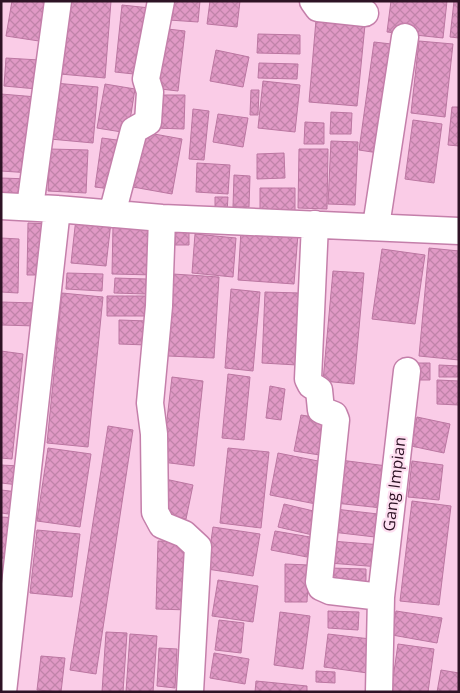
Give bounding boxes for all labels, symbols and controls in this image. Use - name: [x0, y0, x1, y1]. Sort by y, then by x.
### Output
- street label: Gang Impian: [377, 436, 411, 532]

